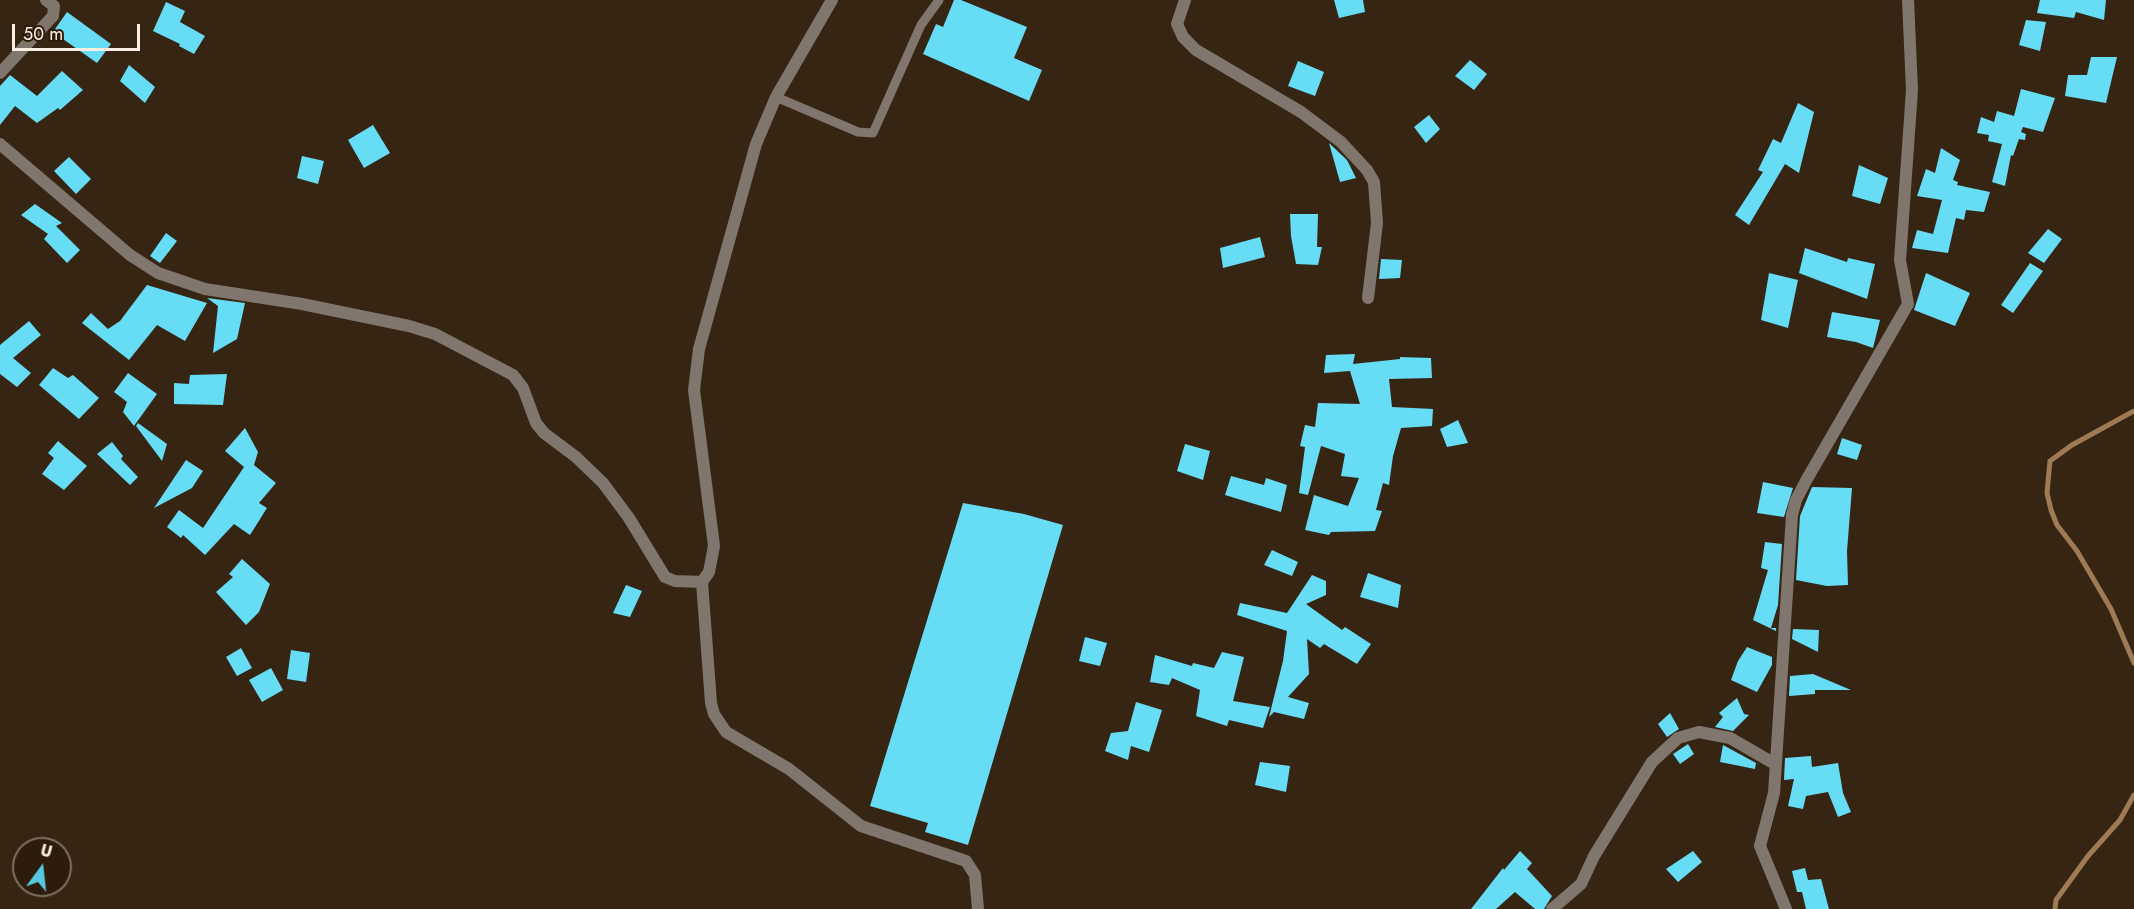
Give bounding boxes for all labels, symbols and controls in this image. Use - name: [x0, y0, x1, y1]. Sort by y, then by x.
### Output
- scale bar: [15, 12, 142, 50]
- text: 50 m: [23, 21, 63, 47]
- north arrow: [12, 837, 72, 897]
- text: U: [38, 839, 55, 864]

